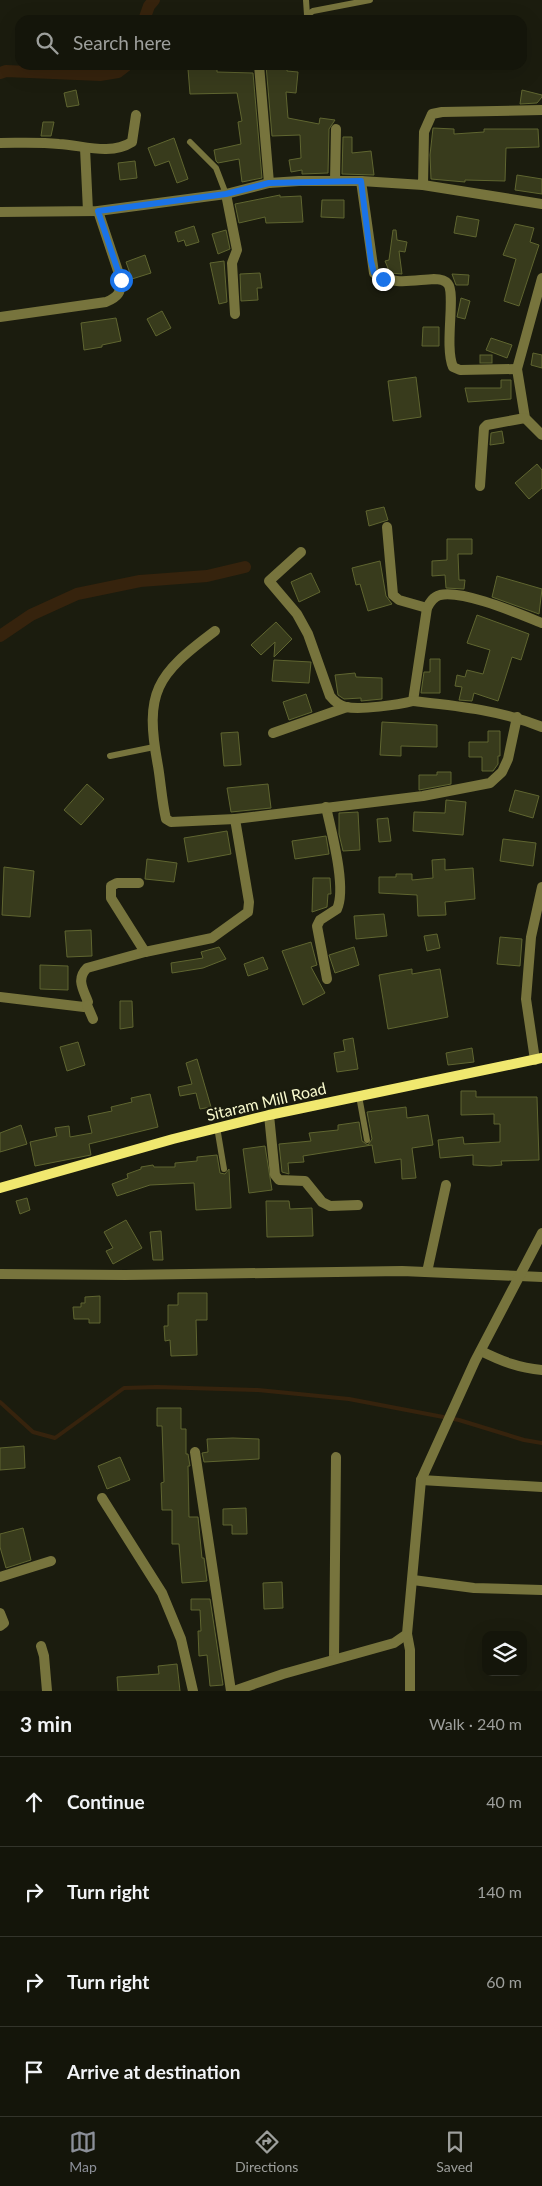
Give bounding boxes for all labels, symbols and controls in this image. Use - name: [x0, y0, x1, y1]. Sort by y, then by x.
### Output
- search box: [15, 15, 527, 70]
- icon: search: [33, 29, 61, 57]
- text: Search here: [73, 31, 171, 54]
- route end: [372, 268, 395, 291]
- route start: [110, 269, 133, 292]
- street label: Sitaram Mill Road: [204, 1078, 328, 1124]
- map controls: [482, 1631, 527, 1676]
- button: layers: [482, 1631, 527, 1676]
- text: 3 min: [20, 1711, 72, 1736]
- text: Walk · 240 m: [429, 1714, 522, 1733]
- icon: ahead: [20, 1788, 48, 1816]
- text: Continue: [67, 1790, 145, 1813]
- text: 40 m: [486, 1792, 522, 1811]
- icon: right: [20, 1878, 48, 1906]
- text: Turn right: [67, 1880, 149, 1903]
- text: 140 m: [477, 1882, 522, 1901]
- icon: right: [20, 1968, 48, 1996]
- text: Turn right: [67, 1970, 149, 1993]
- text: 60 m: [486, 1972, 522, 1991]
- icon: arrive: [20, 2058, 48, 2086]
- text: Arrive at destination: [67, 2060, 240, 2083]
- tab: Map: [69, 2128, 97, 2175]
- tab: Directions: [235, 2128, 298, 2175]
- tab: Saved: [436, 2128, 473, 2175]

